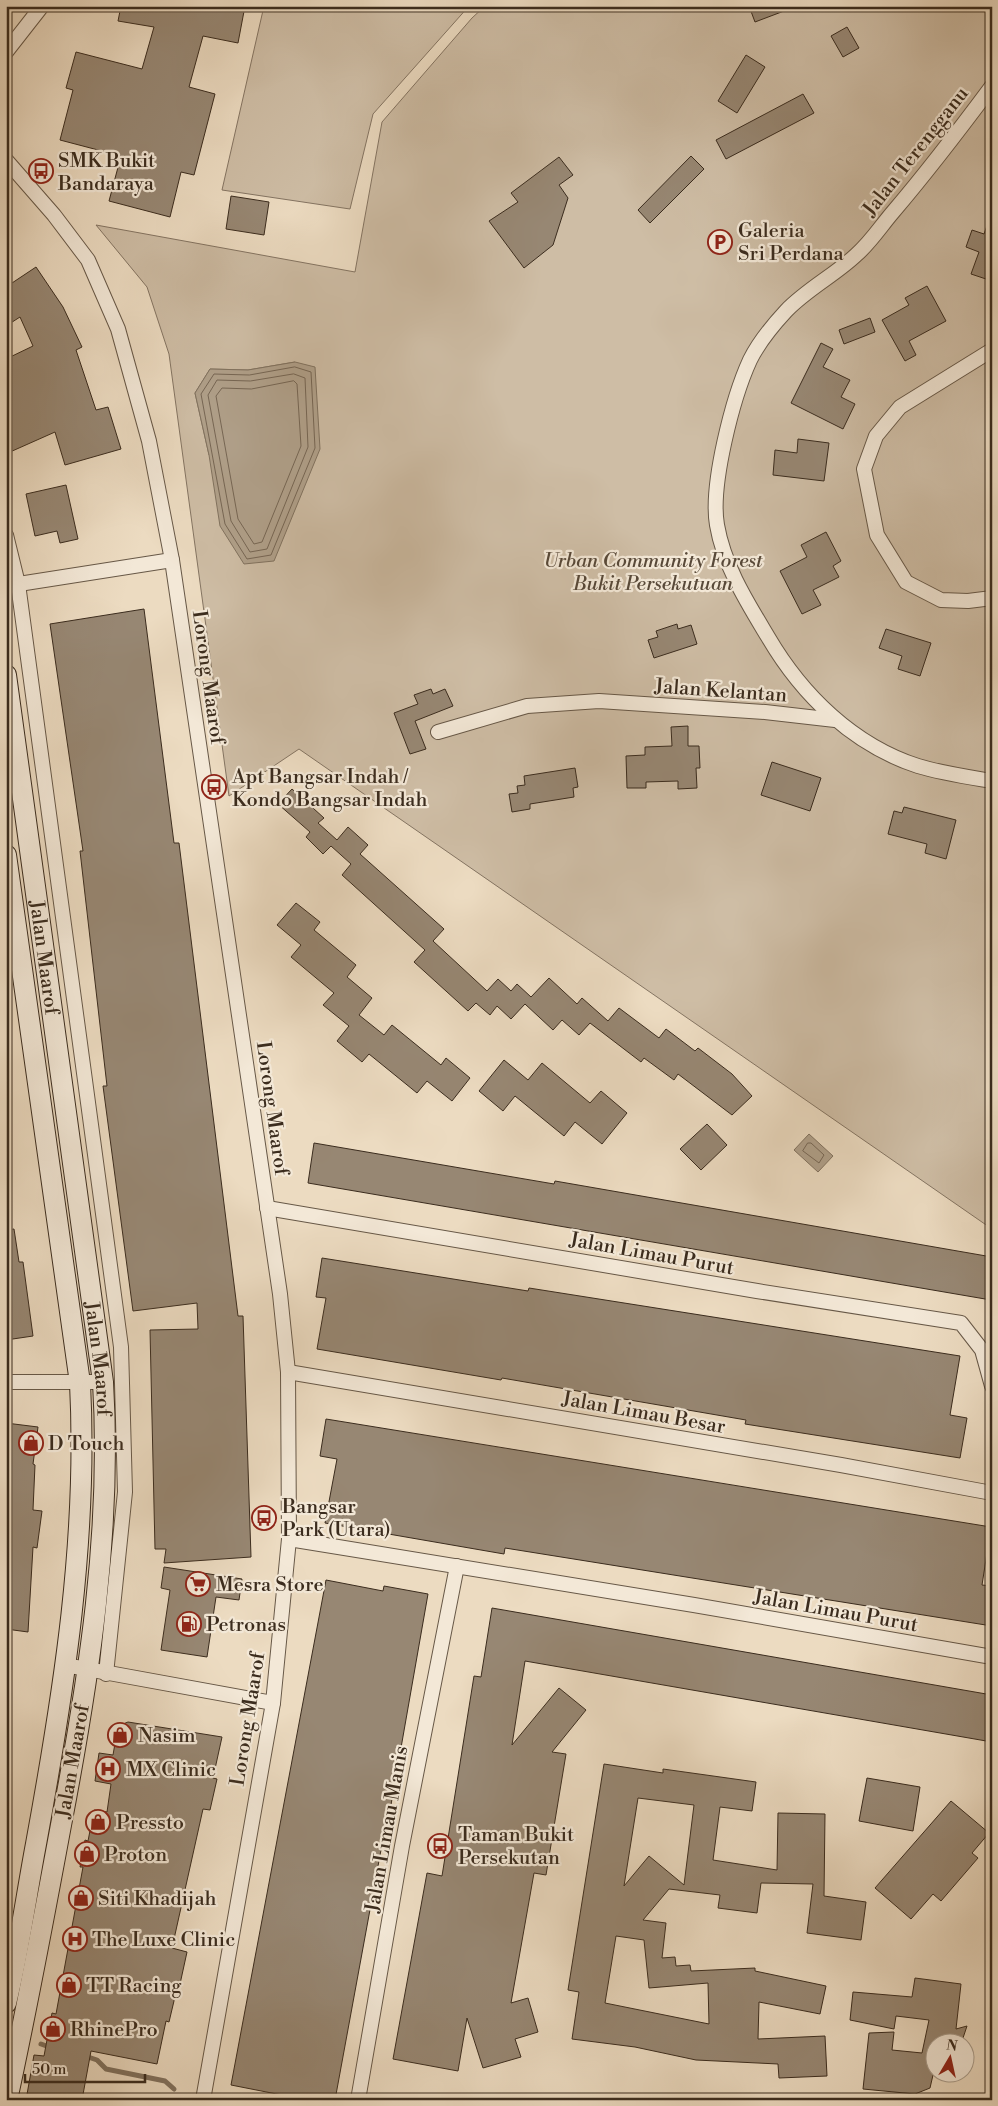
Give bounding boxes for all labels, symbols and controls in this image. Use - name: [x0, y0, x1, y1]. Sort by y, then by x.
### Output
- street label: Jalan Terengganu: [857, 82, 975, 223]
- place label: SMK Bukit Bandaraya: [57, 149, 155, 197]
- bus stop icon: SMK Bukit Bandaraya: [28, 158, 54, 184]
- place label: Galeria Sri Perdana: [738, 219, 845, 267]
- parking icon: Galeria Sri Perdana: [707, 229, 733, 255]
- park label: Urban Community Forest Bukit Persekutuan: [543, 549, 763, 597]
- street label: Lorong Maarof: [186, 609, 229, 747]
- street label: Jalan Kelantan: [653, 674, 788, 709]
- place label: Apt Bangsar Indah / Kondo Bangsar Indah: [231, 765, 427, 813]
- bus stop icon: Apt Bangsar Indah / Kondo Bangsar Indah: [201, 774, 227, 800]
- street label: Jalan Maarof: [23, 898, 64, 1017]
- street label: Lorong Maarof: [250, 1040, 293, 1178]
- street label: Jalan Limau Purut: [567, 1228, 736, 1281]
- street label: Jalan Maarof: [78, 1299, 116, 1417]
- street label: Jalan Limau Besar: [559, 1387, 728, 1440]
- shop icon: D Touch: [18, 1430, 44, 1456]
- place label: D Touch: [48, 1432, 124, 1457]
- place label: Bangsar Park (Utara): [281, 1495, 391, 1543]
- bus stop icon: Bangsar Park (Utara): [251, 1505, 277, 1531]
- supermarket icon: Mesra Store: [185, 1571, 211, 1597]
- place label: Mesra Store: [216, 1573, 323, 1598]
- street label: Jalan Limau Purut: [751, 1585, 920, 1638]
- fuel station icon: Petronas: [176, 1611, 202, 1637]
- place label: Petronas: [206, 1613, 286, 1638]
- street label: Lorong Maarof: [226, 1650, 272, 1788]
- street label: Jalan Maarof: [51, 1702, 96, 1821]
- shop icon: Nasim: [107, 1722, 133, 1748]
- place label: Nasim: [138, 1724, 196, 1749]
- street label: Jalan Limau Manis: [360, 1744, 414, 1916]
- hospital icon: MX Clinic: [95, 1756, 121, 1782]
- place label: MX Clinic: [126, 1758, 216, 1783]
- shop icon: Pressto: [85, 1809, 111, 1835]
- place label: Pressto: [116, 1811, 184, 1836]
- place label: Taman Bukit Persekutan: [458, 1823, 574, 1871]
- bus stop icon: Taman Bukit Persekutan: [427, 1833, 453, 1859]
- shop icon: Proton: [74, 1841, 100, 1867]
- place label: Proton: [104, 1843, 167, 1868]
- shop icon: Siti Khadijah: [68, 1885, 94, 1911]
- place label: Siti Khadijah: [98, 1887, 217, 1912]
- hospital icon: The Luxe Clinic: [62, 1926, 88, 1952]
- place label: The Luxe Clinic: [92, 1928, 235, 1953]
- shop icon: TT Racing: [56, 1972, 82, 1998]
- place label: TT Racing: [86, 1974, 182, 1999]
- shop icon: RhinePro: [40, 2016, 66, 2042]
- place label: RhinePro: [70, 2018, 158, 2043]
- north arrow: [926, 2034, 976, 2084]
- text: N: [945, 2036, 959, 2056]
- scale bar: [25, 2051, 145, 2083]
- text: 50 m: [32, 2060, 66, 2079]

